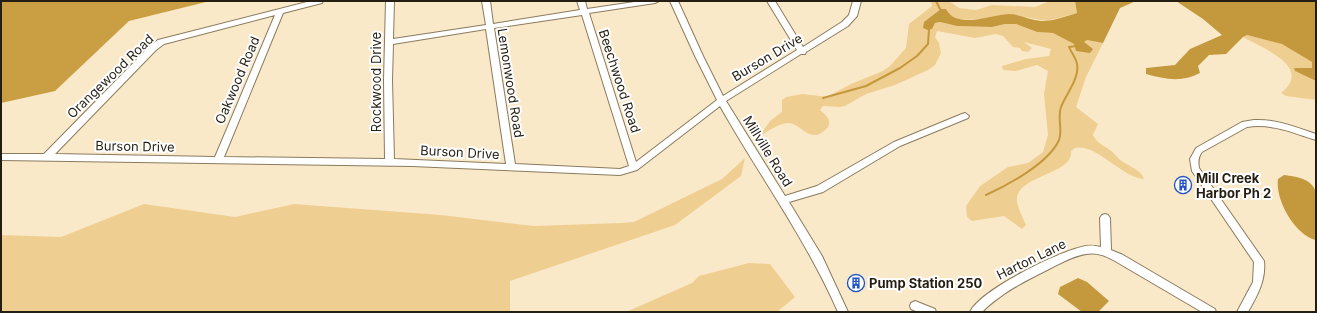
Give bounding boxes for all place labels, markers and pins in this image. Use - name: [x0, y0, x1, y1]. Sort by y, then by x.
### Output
- place label: Mill Creek Harbor Ph 2: [1196, 170, 1271, 201]
- building icon: Mill Creek Harbor Ph 2: [1173, 175, 1193, 195]
- building icon: Pump Station 250: [846, 273, 866, 293]
- place label: Pump Station 250: [869, 275, 982, 291]

